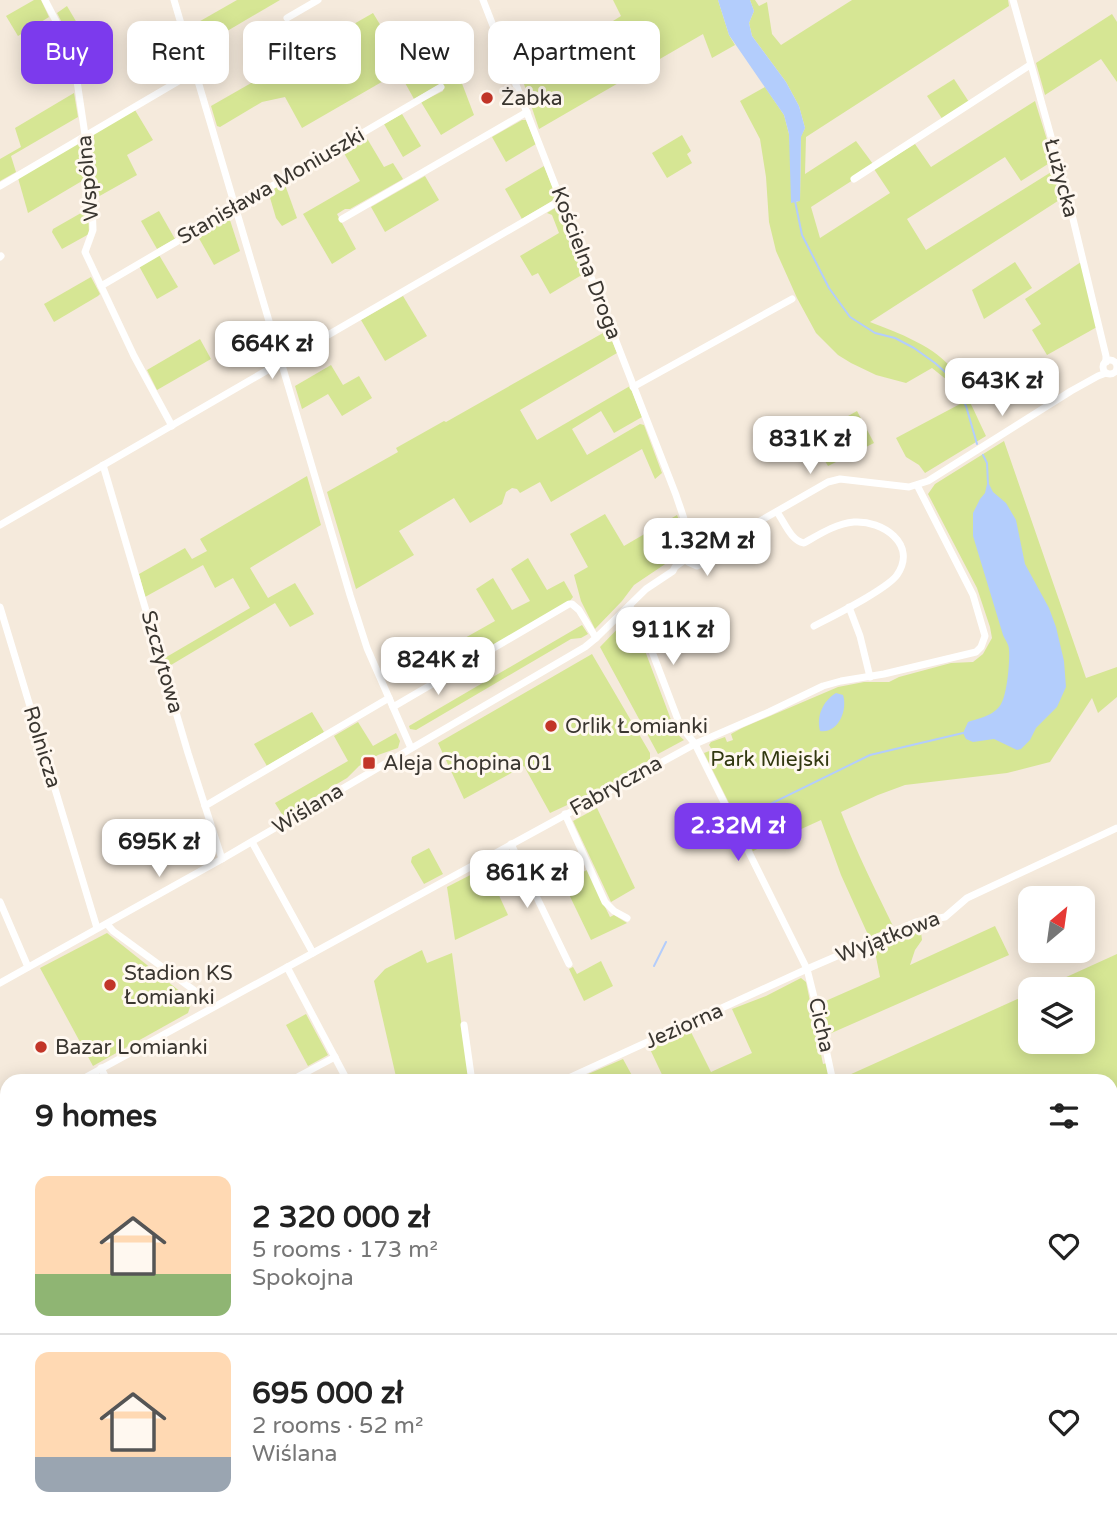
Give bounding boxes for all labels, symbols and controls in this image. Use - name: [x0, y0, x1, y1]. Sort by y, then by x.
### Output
- chip: Buy: [21, 21, 113, 84]
- chip: Rent: [127, 21, 229, 84]
- chip: Filters: [243, 21, 361, 84]
- chip: New: [375, 21, 474, 84]
- chip: Apartment: [488, 21, 660, 84]
- place label: Żabka: [501, 86, 563, 111]
- marker: Żabka: [479, 90, 495, 106]
- street label: Stanisława Moniuszki: [173, 122, 369, 250]
- street label: Wspólna: [72, 134, 104, 222]
- street label: Łużycka: [1038, 136, 1084, 220]
- street label: Kościelna Droga: [545, 183, 627, 343]
- pin: 664K zł: [207, 322, 337, 381]
- text: 664K zł: [231, 330, 313, 358]
- pin: 643K zł: [937, 358, 1067, 418]
- text: 643K zł: [961, 367, 1043, 395]
- pin: 831K zł: [745, 416, 875, 476]
- text: 831K zł: [769, 425, 851, 453]
- pin: 1.32M zł: [635, 518, 779, 578]
- text: 1.32M zł: [660, 527, 754, 555]
- street label: Szczytowa: [135, 608, 189, 716]
- pin: 911K zł: [608, 608, 738, 667]
- text: 911K zł: [632, 616, 714, 644]
- pin: 824K zł: [373, 638, 503, 697]
- text: 824K zł: [397, 646, 479, 674]
- street label: Rolnicza: [18, 703, 66, 791]
- place label: Orlik Łomianki: [565, 714, 708, 739]
- marker: Orlik Łomianki: [543, 718, 559, 734]
- park label: Park Miejski: [710, 747, 830, 772]
- street label: Fabryczna: [565, 750, 667, 822]
- place label: Aleja Chopina 01: [383, 751, 553, 776]
- marker: Aleja Chopina 01: [361, 755, 377, 771]
- street label: Wiślana: [268, 778, 348, 840]
- pin: 2.32M zł: [666, 804, 810, 863]
- text: 2.32M zł: [691, 812, 785, 840]
- pin: 695K zł: [94, 820, 224, 879]
- text: 695K zł: [118, 828, 200, 856]
- pin: 861K zł: [462, 850, 592, 910]
- text: 861K zł: [486, 859, 568, 887]
- north arrow: [1018, 886, 1096, 962]
- map controls: [1018, 886, 1095, 1054]
- street label: Wyjątkowa: [833, 906, 943, 968]
- place label: Stadion KS Łomianki: [124, 961, 233, 1010]
- marker: Stadion KS Łomianki: [102, 977, 118, 993]
- button: layers: [1018, 977, 1095, 1054]
- street label: Cicha: [803, 995, 839, 1055]
- street label: Jeziorna: [641, 998, 727, 1054]
- place label: Bazar Lomianki: [55, 1035, 208, 1060]
- marker: Bazar Lomianki: [33, 1039, 49, 1055]
- icon: filters: [1045, 1097, 1083, 1135]
- text: 9 homes: [35, 1098, 157, 1135]
- text: 2 320 000 zł: [252, 1199, 430, 1236]
- icon: home: [91, 1204, 175, 1288]
- icon: heart: [1045, 1227, 1083, 1265]
- text: 5 rooms · 173 m²: [252, 1236, 438, 1264]
- text: Spokojna: [252, 1264, 354, 1292]
- text: 695 000 zł: [252, 1375, 403, 1412]
- icon: home: [91, 1380, 175, 1464]
- icon: heart: [1045, 1403, 1083, 1441]
- text: 2 rooms · 52 m²: [252, 1412, 423, 1440]
- text: Wiślana: [252, 1440, 337, 1468]

